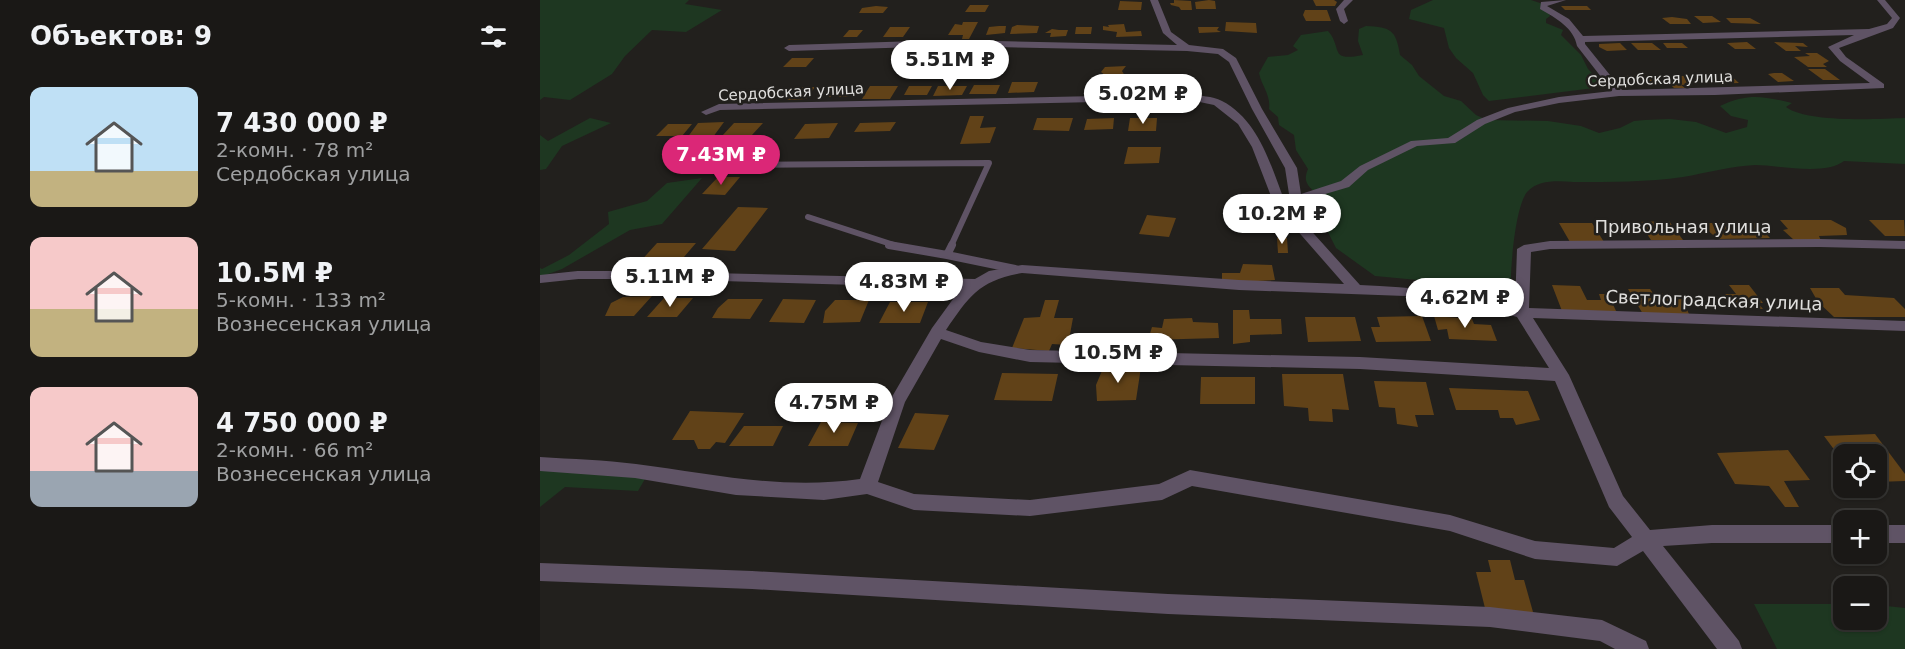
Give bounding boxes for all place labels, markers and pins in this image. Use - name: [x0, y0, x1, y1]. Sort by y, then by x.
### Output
- pin: 5.51M ₽: [895, 40, 1005, 91]
- pin: 5.02M ₽: [1088, 74, 1198, 125]
- pin: 7.43M ₽: [666, 135, 776, 186]
- pin: 10.2M ₽: [1227, 194, 1337, 245]
- pin: 5.11M ₽: [615, 257, 725, 308]
- pin: 4.83M ₽: [849, 262, 959, 313]
- pin: 4.62M ₽: [1410, 278, 1520, 329]
- pin: 10.5M ₽: [1063, 333, 1173, 384]
- pin: 4.75M ₽: [779, 383, 889, 434]

